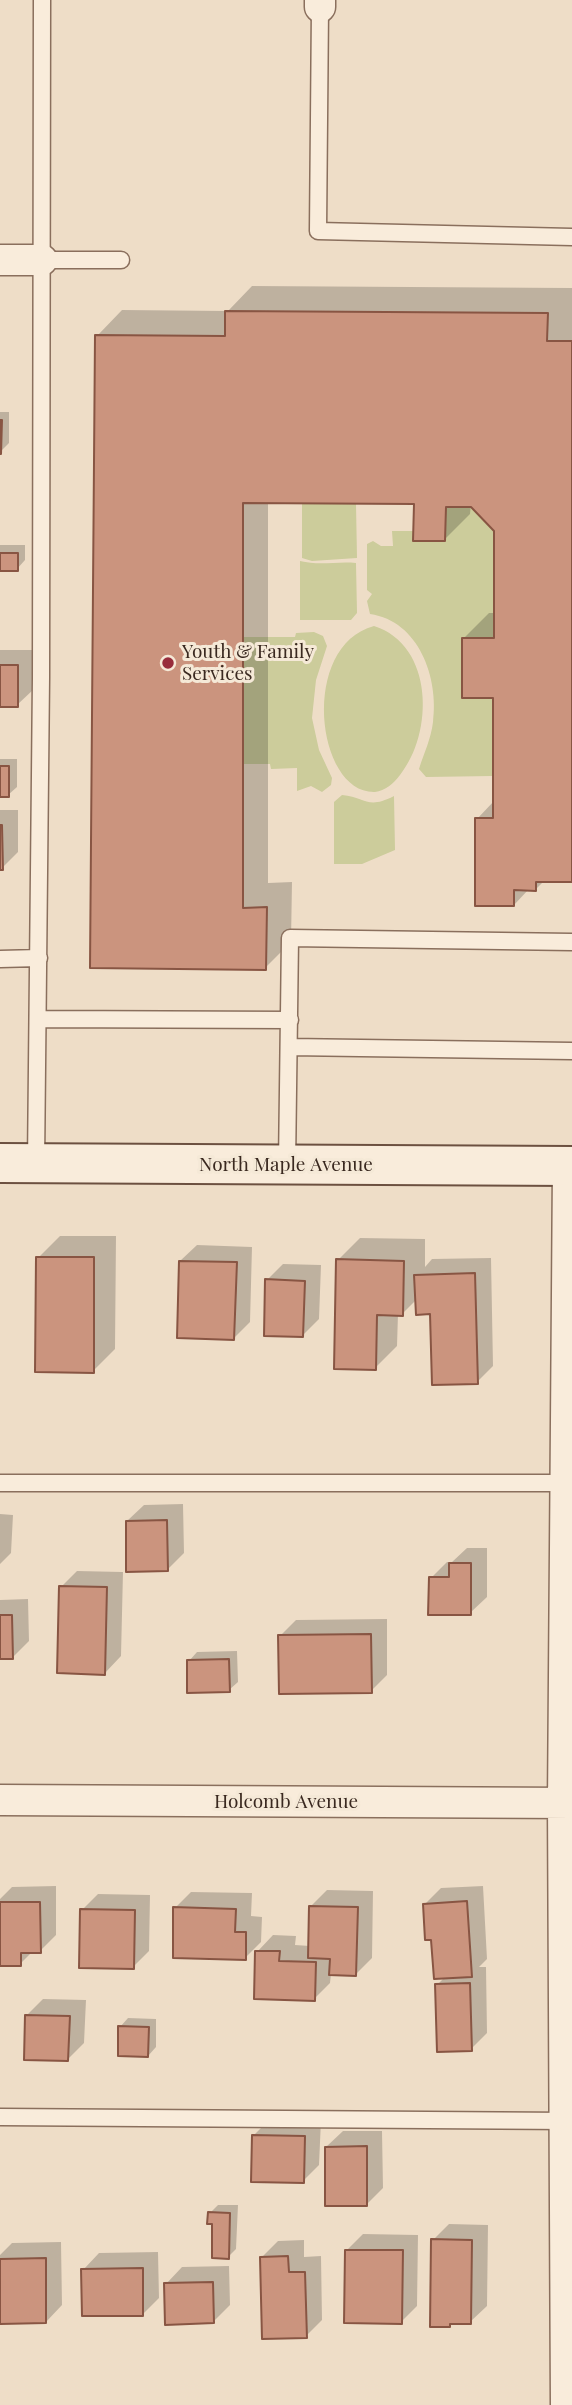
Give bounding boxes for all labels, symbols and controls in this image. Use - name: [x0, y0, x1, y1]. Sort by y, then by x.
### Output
- place label: Youth & Family Services: [182, 641, 314, 685]
- marker: Youth & Family Services: [160, 655, 176, 671]
- street label: North Maple Avenue: [199, 1154, 373, 1176]
- street label: Holcomb Avenue: [214, 1791, 358, 1813]

